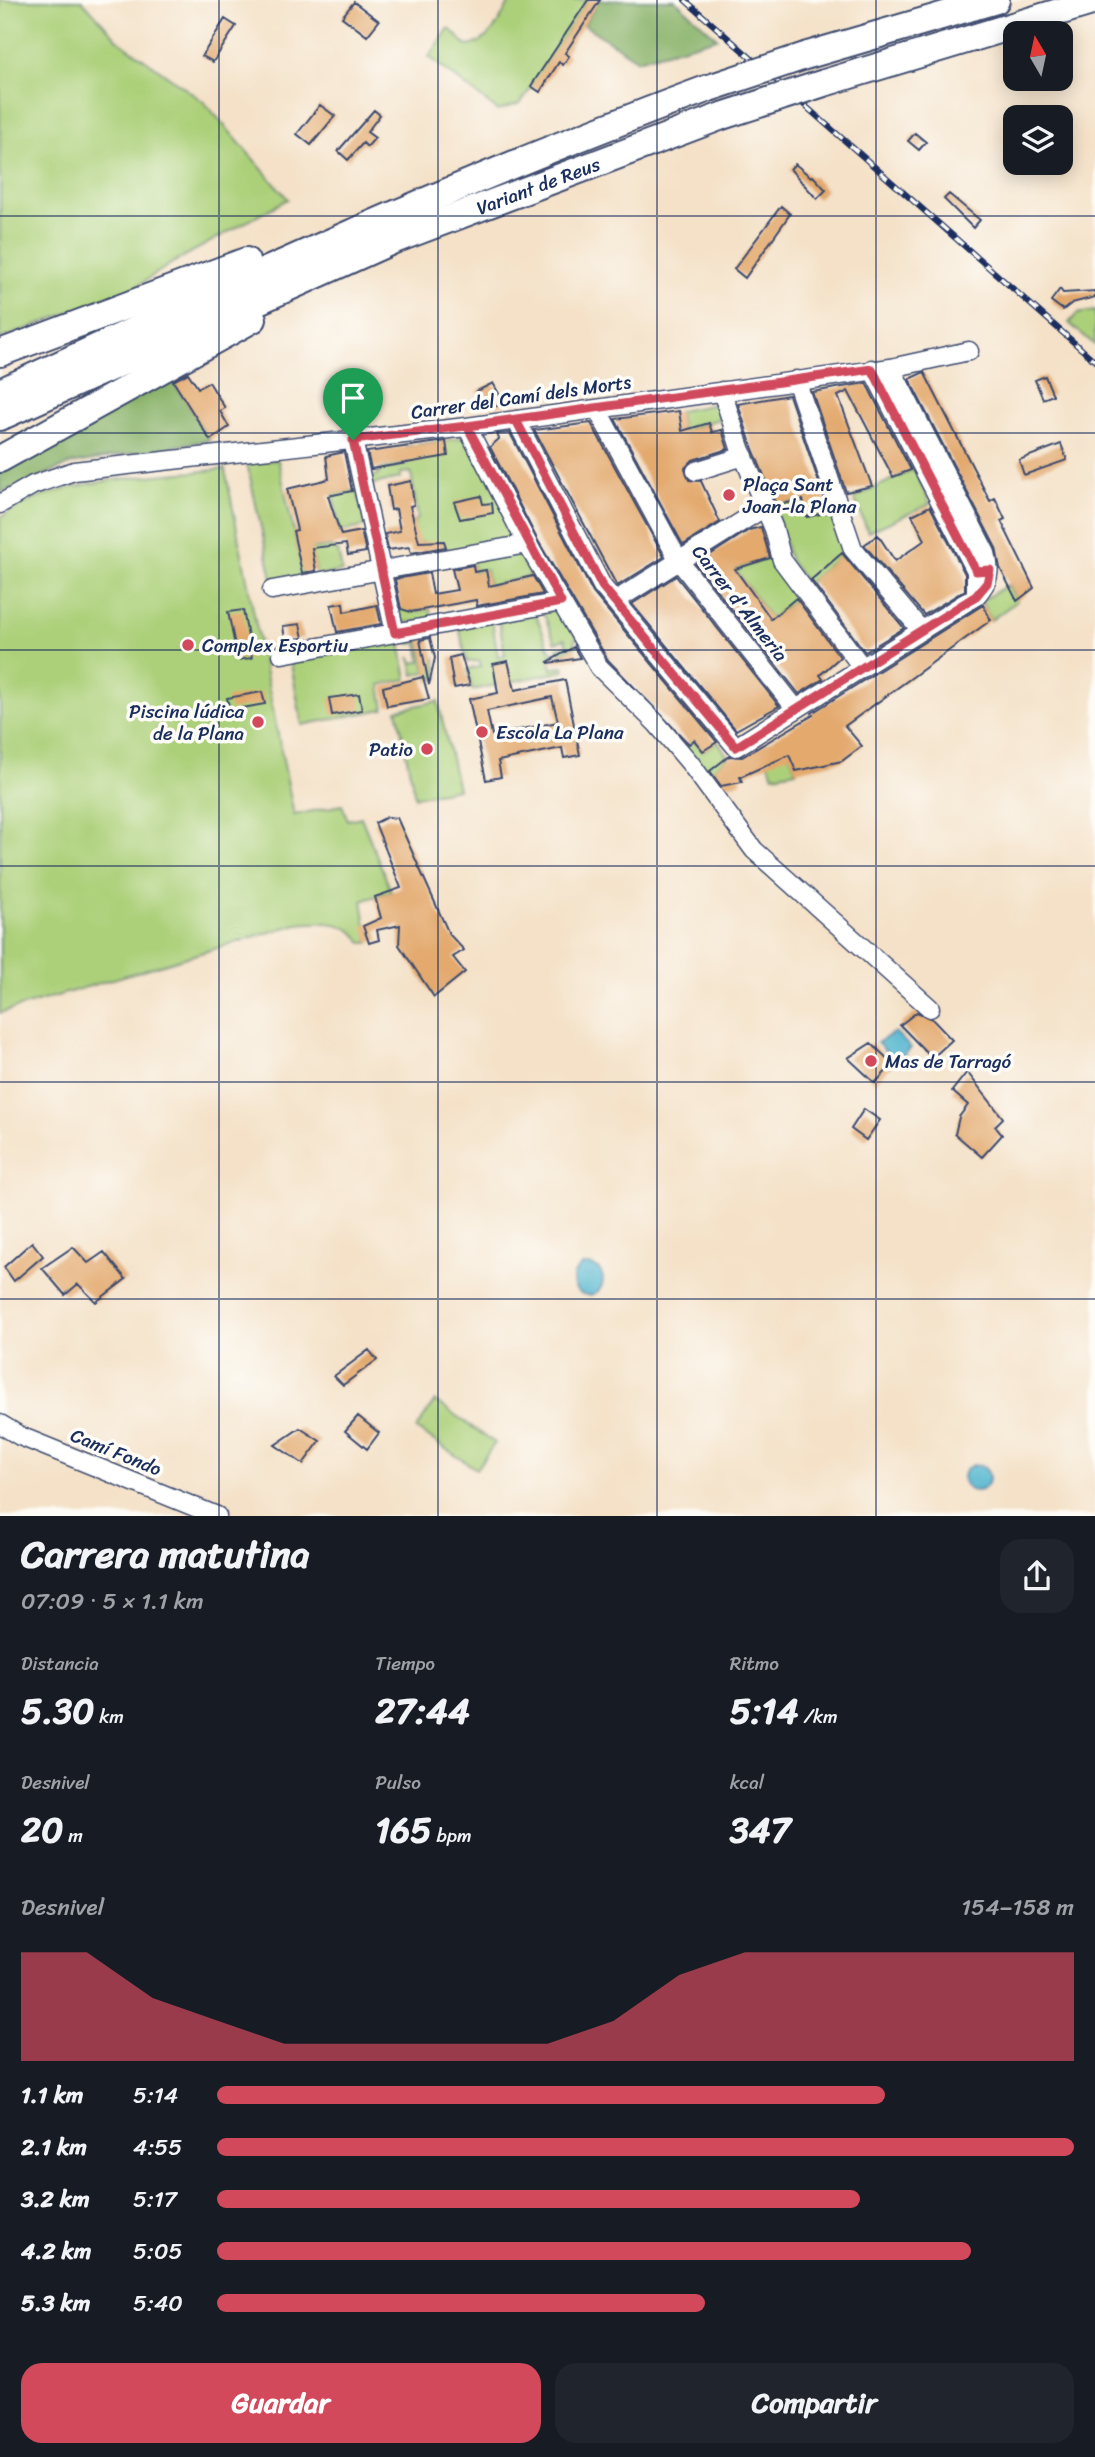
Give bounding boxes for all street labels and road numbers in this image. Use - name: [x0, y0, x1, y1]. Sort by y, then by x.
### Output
- street label: Variant de Reus: [471, 147, 605, 224]
- street label: Carrer del Camí dels Morts: [409, 365, 633, 429]
- street label: Carrer d'Almeria: [683, 537, 797, 669]
- street label: Camí Fondo: [65, 1419, 167, 1485]

